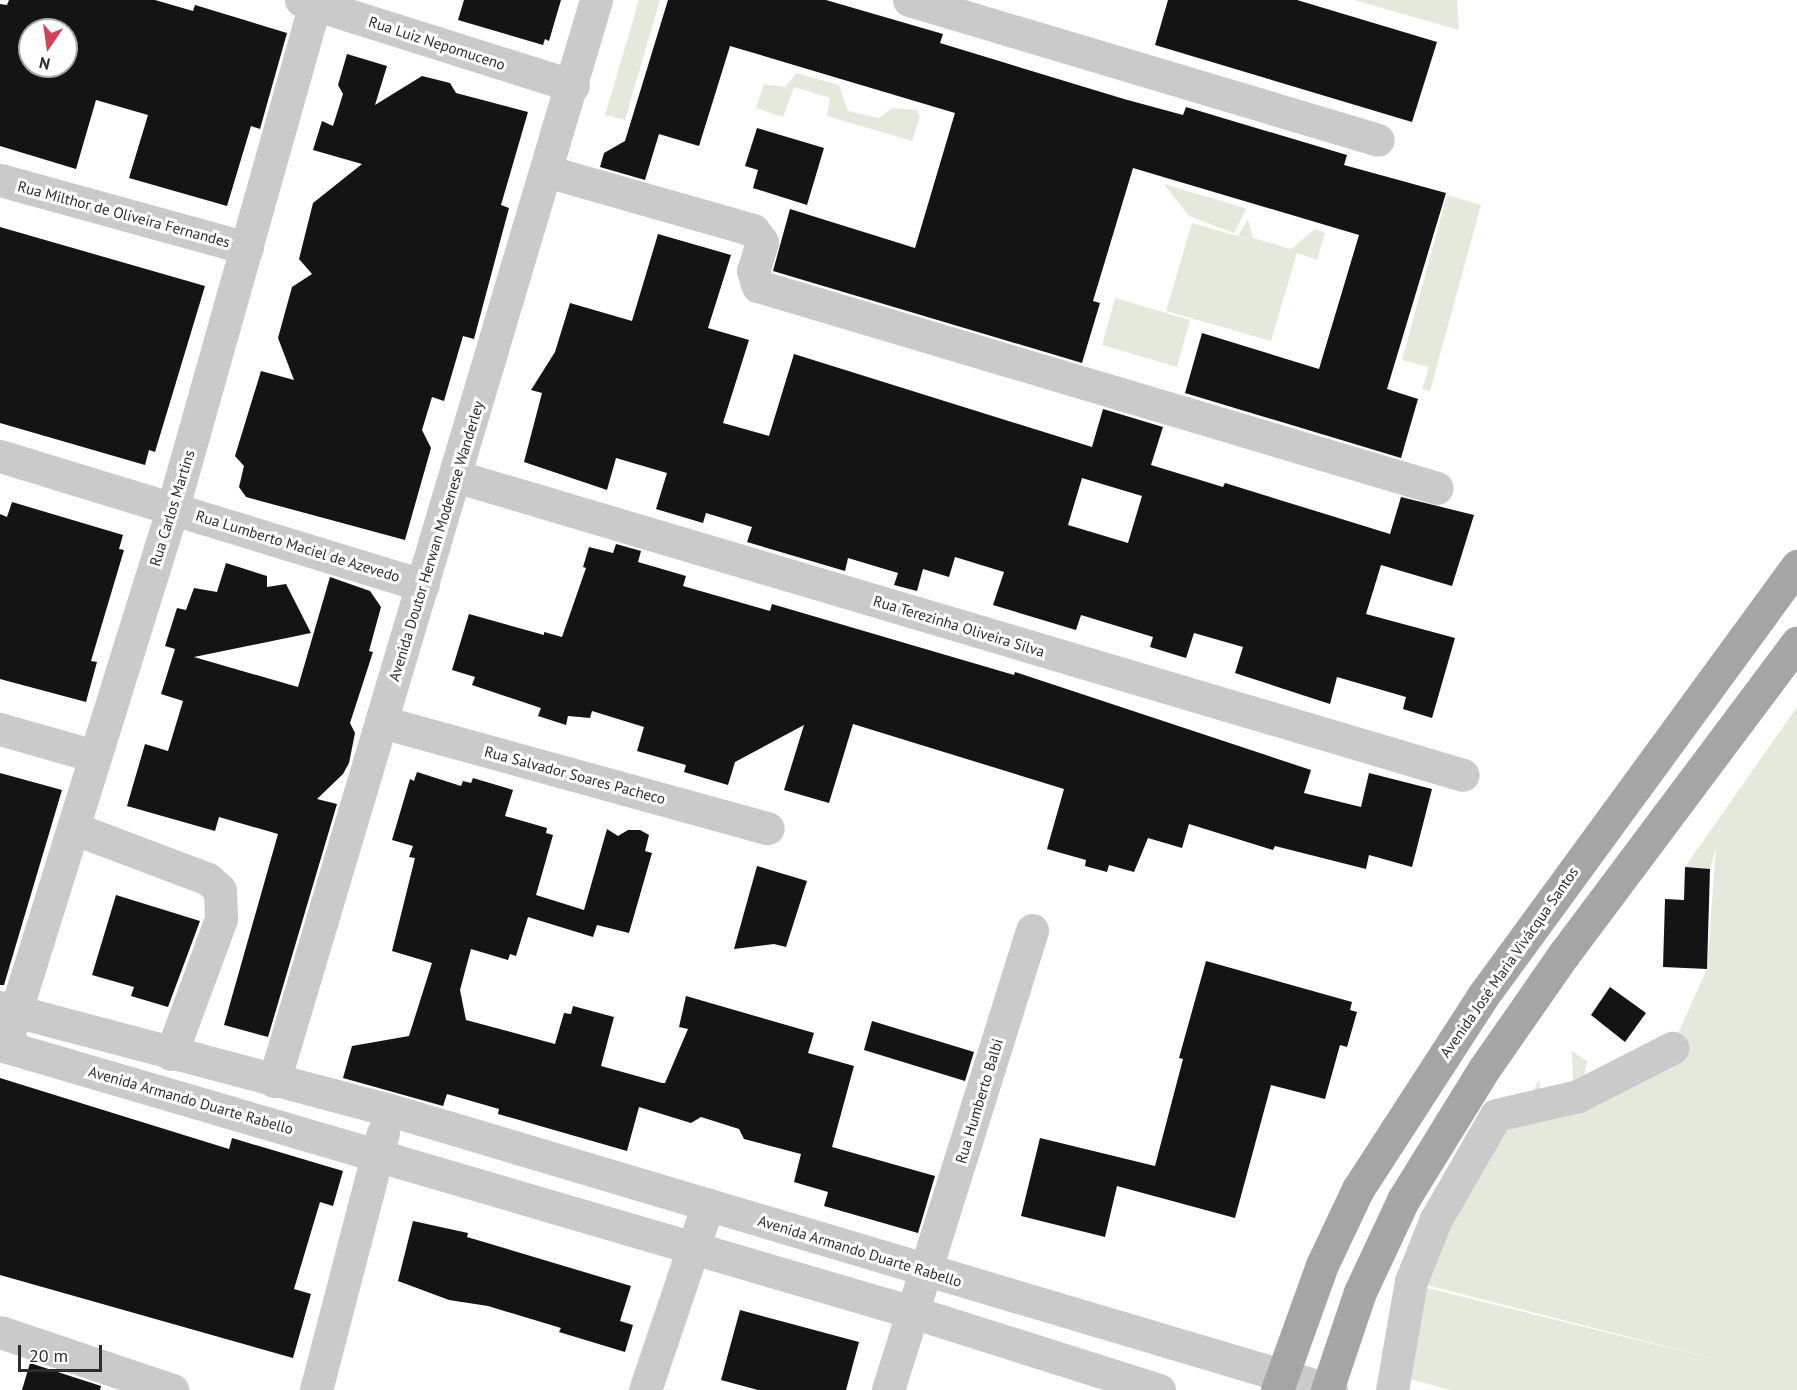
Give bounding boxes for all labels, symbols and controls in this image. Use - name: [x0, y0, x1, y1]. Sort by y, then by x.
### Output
- street label: Rua Luiz Nepomuceno: [366, 12, 508, 74]
- north arrow: [18, 18, 78, 78]
- text: N: [37, 53, 52, 75]
- street label: Rua Milthor de Oliveira Fernandes: [16, 177, 232, 251]
- street label: Avenida Doutor Herwan Modenese Wanderley: [385, 399, 487, 683]
- street label: Rua Carlos Martins: [146, 448, 198, 568]
- street label: Rua Lumberto Maciel de Azevedo: [194, 506, 402, 586]
- street label: Rua Terezinha Oliveira Silva: [871, 591, 1047, 661]
- street label: Rua Salvador Soares Pacheco: [483, 742, 667, 808]
- street label: Avenida José Maria Vivácqua Santos: [1436, 863, 1582, 1061]
- street label: Rua Humberto Balbi: [951, 1036, 1007, 1166]
- street label: Avenida Armando Duarte Rabello: [86, 1062, 296, 1138]
- street label: Avenida Armando Duarte Rabello: [756, 1211, 964, 1291]
- scale bar: [21, 1333, 105, 1371]
- text: 20 m: [29, 1344, 68, 1367]

